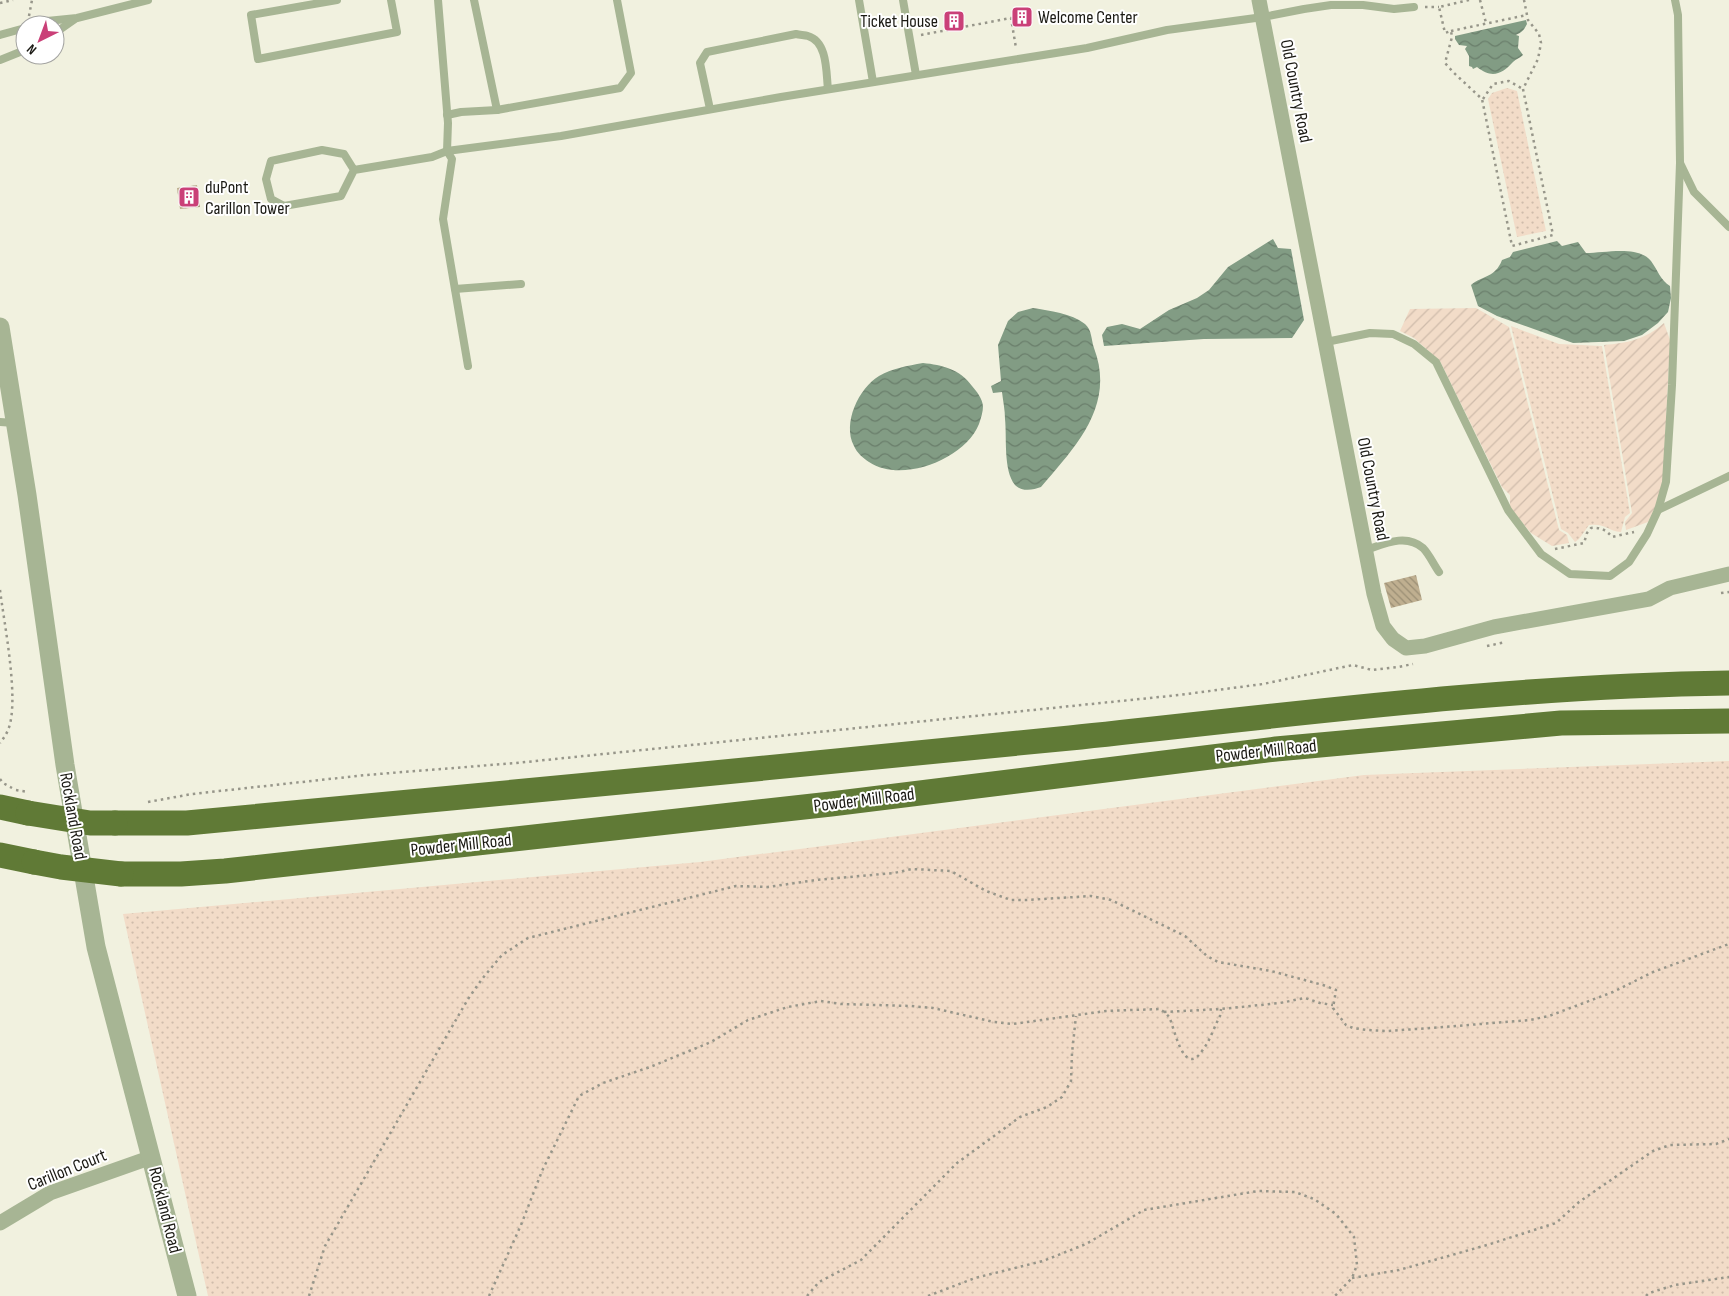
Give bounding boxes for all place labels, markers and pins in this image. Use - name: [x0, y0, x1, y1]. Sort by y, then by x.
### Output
- building icon: Welcome Center: [1010, 5, 1034, 29]
- place label: Welcome Center: [1038, 7, 1138, 28]
- building icon: Ticket House: [942, 9, 966, 33]
- place label: Ticket House: [860, 11, 938, 32]
- place label: duPont Carillon Tower: [205, 177, 290, 219]
- building icon: duPont Carillon Tower: [177, 185, 201, 209]

